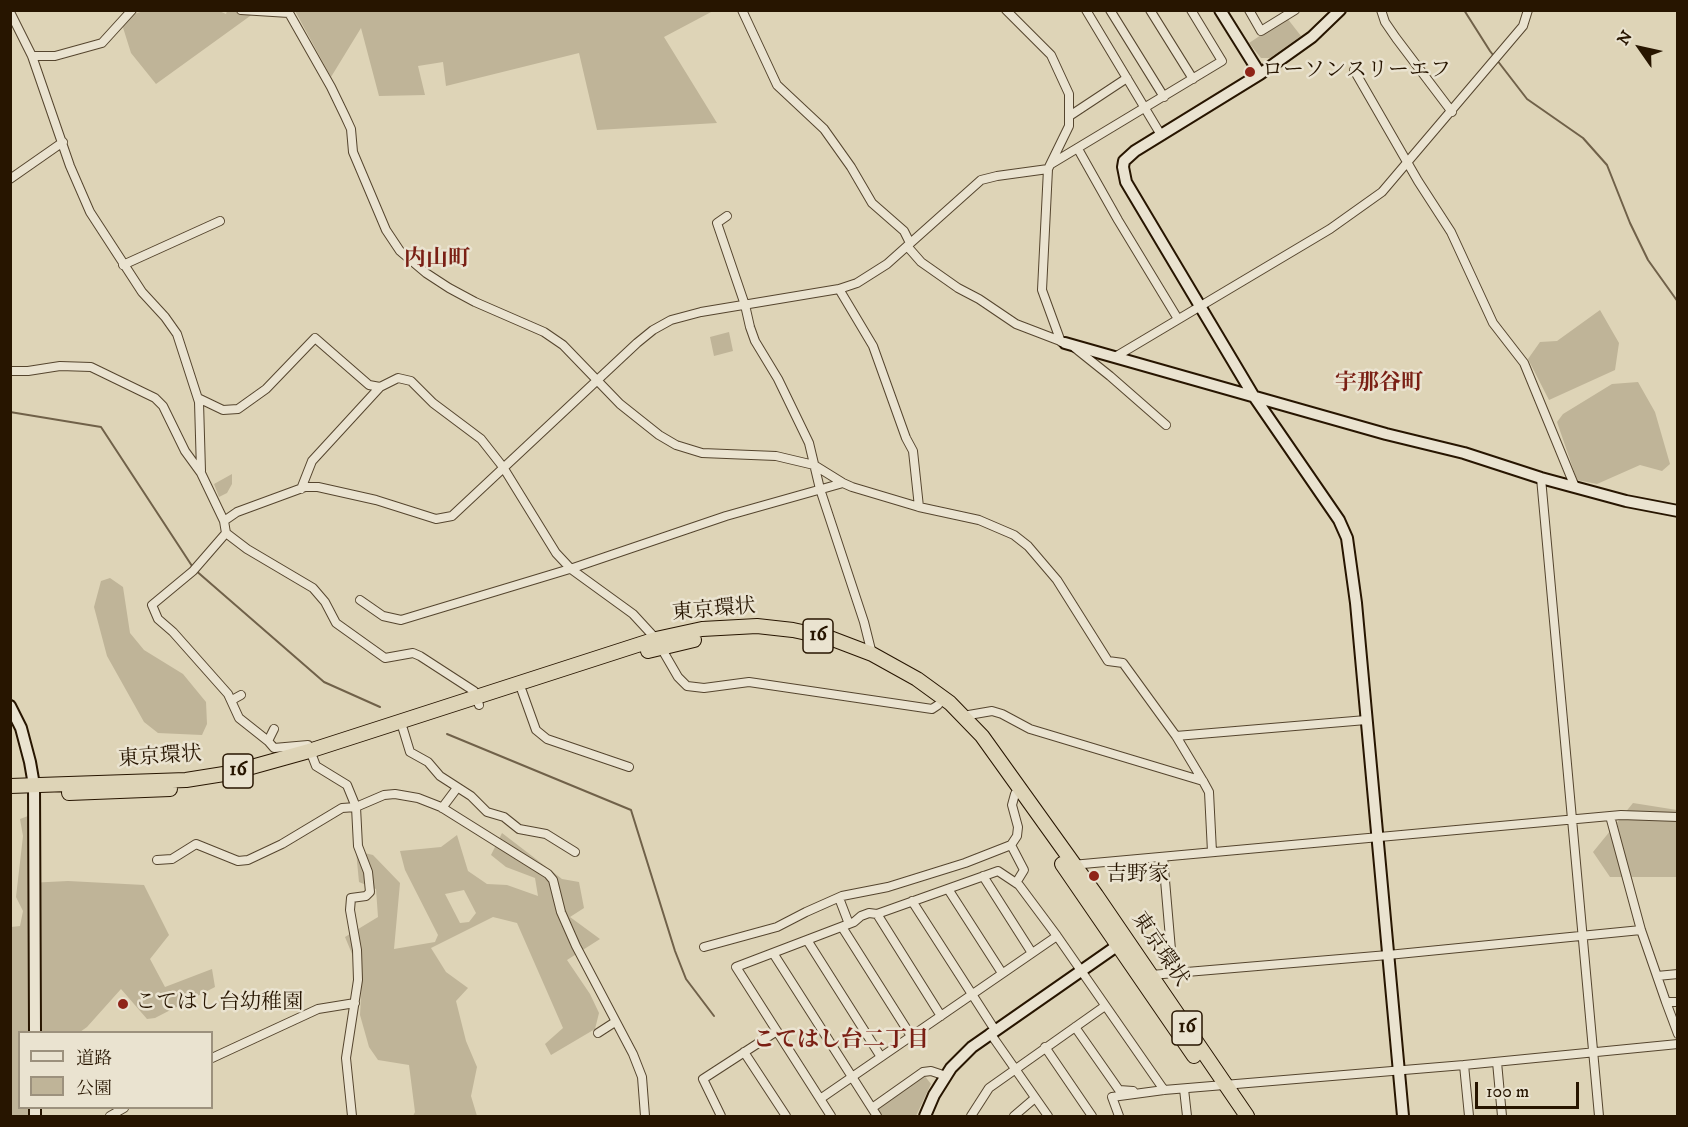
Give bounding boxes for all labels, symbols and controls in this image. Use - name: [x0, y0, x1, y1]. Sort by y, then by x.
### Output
- north arrow: [1610, 18, 1670, 78]
- text: N: [1613, 27, 1637, 49]
- place label: ローソンスリーエフ: [1262, 59, 1451, 85]
- marker: ローソンスリーエフ: [1243, 65, 1257, 79]
- district label: 内山町: [404, 247, 470, 273]
- district label: 宇那谷町: [1335, 371, 1423, 397]
- street label: 東京環状: [671, 595, 757, 627]
- road number: 16: [803, 619, 833, 653]
- street label: 東京環状: [117, 743, 203, 773]
- road number: 16: [223, 754, 253, 788]
- place label: 吉野家: [1106, 863, 1169, 889]
- marker: 吉野家: [1087, 869, 1101, 883]
- street label: 東京環状: [1125, 908, 1193, 992]
- place label: こてはし台幼稚園: [135, 991, 303, 1017]
- marker: こてはし台幼稚園: [116, 997, 130, 1011]
- road number: 16: [1172, 1011, 1202, 1045]
- district label: こてはし台二丁目: [753, 1028, 929, 1054]
- legend: [18, 1031, 213, 1109]
- text: 道路: [76, 1048, 112, 1070]
- scale bar: [1478, 1070, 1582, 1108]
- text: 公園: [76, 1078, 112, 1100]
- text: 100 m: [1486, 1081, 1529, 1103]

